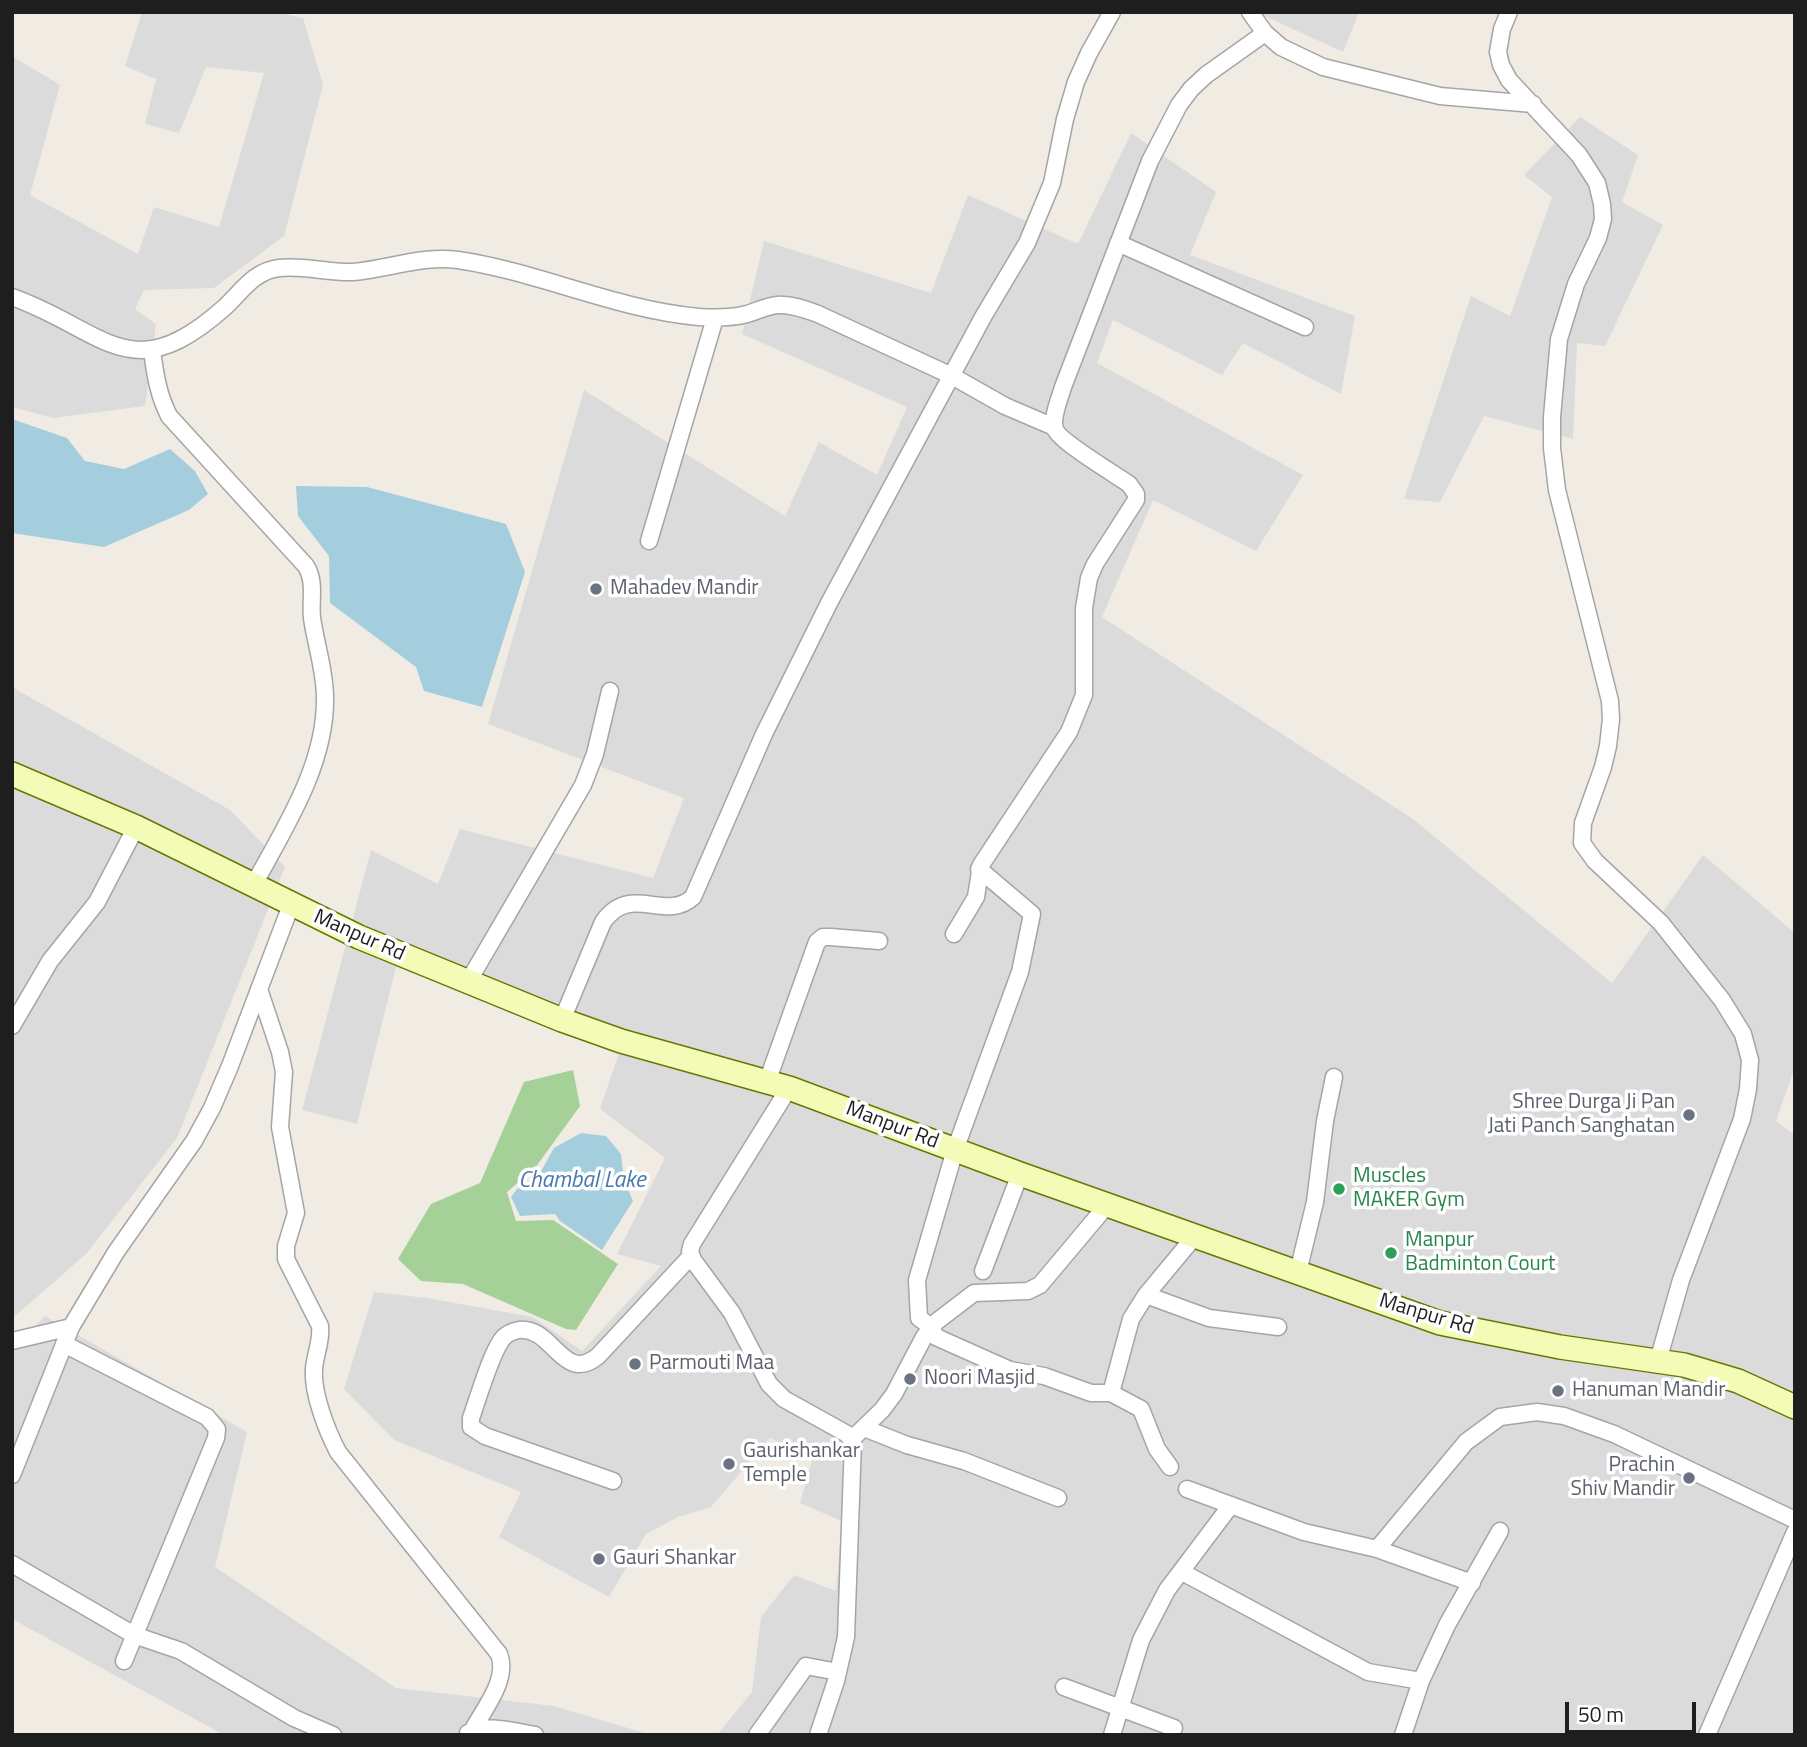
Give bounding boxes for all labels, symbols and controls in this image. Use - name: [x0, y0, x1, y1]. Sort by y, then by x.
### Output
- place label: Mahadev Mandir: [610, 576, 759, 602]
- marker: Mahadev Mandir: [588, 581, 604, 597]
- street label: Manpur Rd: [309, 905, 409, 967]
- place label: Shree Durga Ji Pan Jati Panch Sanghatan: [1488, 1090, 1675, 1140]
- street label: Manpur Rd: [842, 1097, 942, 1155]
- marker: Shree Durga Ji Pan Jati Panch Sanghatan: [1681, 1107, 1697, 1123]
- place label: Muscles MAKER Gym: [1353, 1164, 1465, 1214]
- water label: Chambal Lake: [518, 1167, 646, 1195]
- marker: Muscles MAKER Gym: [1331, 1181, 1347, 1197]
- place label: Manpur Badminton Court: [1405, 1228, 1555, 1278]
- marker: Manpur Badminton Court: [1383, 1245, 1399, 1261]
- street label: Manpur Rd: [1376, 1289, 1476, 1341]
- place label: Parmouti Maa: [649, 1351, 774, 1377]
- marker: Parmouti Maa: [627, 1356, 643, 1372]
- place label: Noori Masjid: [924, 1366, 1035, 1392]
- marker: Noori Masjid: [902, 1371, 918, 1387]
- place label: Hanuman Mandir: [1572, 1378, 1726, 1404]
- marker: Hanuman Mandir: [1550, 1383, 1566, 1399]
- place label: Gaurishankar Temple: [743, 1439, 860, 1489]
- place label: Prachin Shiv Mandir: [1571, 1453, 1675, 1503]
- marker: Gaurishankar Temple: [721, 1456, 737, 1472]
- marker: Prachin Shiv Mandir: [1681, 1470, 1697, 1486]
- place label: Gauri Shankar: [613, 1546, 736, 1572]
- marker: Gauri Shankar: [591, 1551, 607, 1567]
- scale bar: [1569, 1688, 1700, 1732]
- text: 50 m: [1578, 1698, 1624, 1730]

